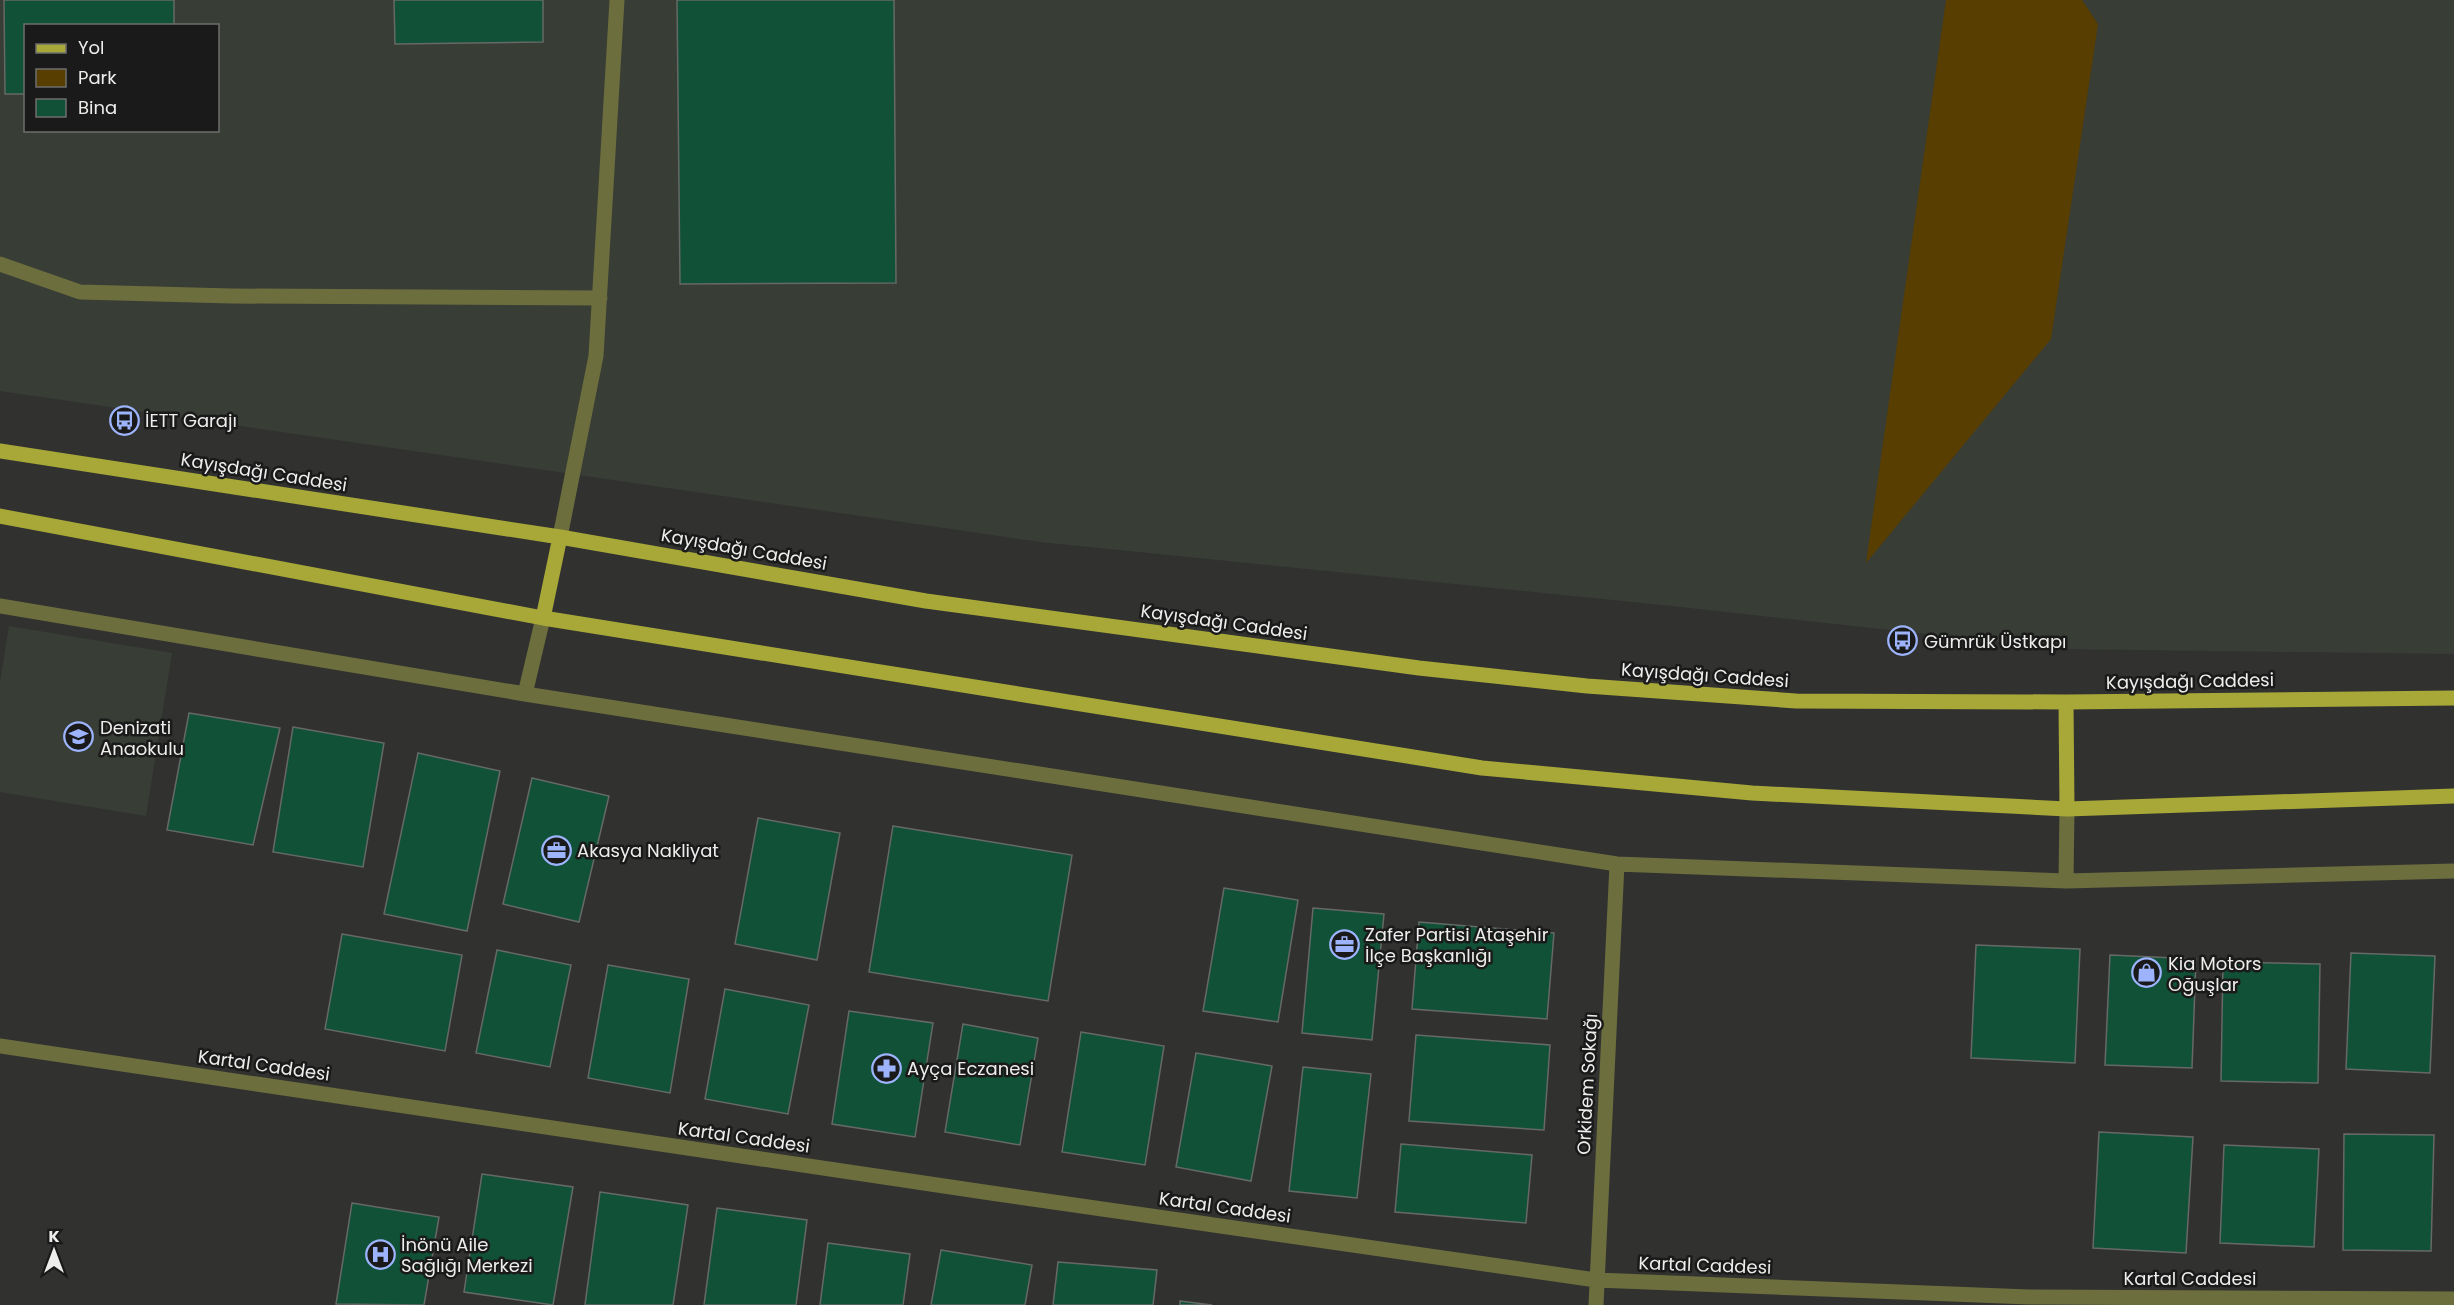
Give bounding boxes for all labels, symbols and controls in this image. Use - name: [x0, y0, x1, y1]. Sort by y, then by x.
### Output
- legend: [24, 24, 219, 132]
- text: Yol: [78, 35, 104, 60]
- text: Park: [78, 65, 117, 90]
- text: Bina: [78, 95, 117, 120]
- bus stop icon: İETT Garajı: [108, 404, 140, 436]
- place label: İETT Garajı: [145, 408, 237, 433]
- street label: Kayışdağı Caddesi: [179, 447, 349, 497]
- street label: Kayışdağı Caddesi: [659, 522, 829, 576]
- street label: Kayışdağı Caddesi: [1139, 598, 1309, 646]
- bus stop icon: Gümrük Üstkapı: [1887, 625, 1919, 657]
- place label: Gümrük Üstkapı: [1924, 629, 2067, 654]
- street label: Kayışdağı Caddesi: [1620, 657, 1790, 693]
- street label: Kayışdağı Caddesi: [2106, 667, 2274, 695]
- place label: Denizati Anaokulu: [100, 715, 184, 761]
- school or university icon: Denizati Anaokulu: [63, 721, 95, 753]
- office icon: Akasya Nakliyat: [540, 834, 572, 866]
- place label: Akasya Nakliyat: [577, 838, 719, 863]
- place label: Zafer Partisi Ataşehir İlçe Başkanlığı: [1365, 922, 1549, 968]
- office icon: Zafer Partisi Ataşehir İlçe Başkanlığı: [1328, 928, 1360, 960]
- place label: Kia Motors Oğuşlar: [2168, 951, 2261, 997]
- shop icon: Kia Motors Oğuşlar: [2131, 957, 2163, 989]
- street label: Orkidem Sokağı: [1571, 1013, 1603, 1155]
- street label: Kartal Caddesi: [196, 1043, 332, 1087]
- pharmacy icon: Ayça Eczanesi: [870, 1052, 902, 1084]
- place label: Ayça Eczanesi: [907, 1056, 1034, 1081]
- street label: Kartal Caddesi: [676, 1115, 812, 1159]
- street label: Kartal Caddesi: [1157, 1185, 1293, 1229]
- north arrow: [24, 1221, 84, 1281]
- text: K: [48, 1225, 60, 1248]
- place label: İnönü Aile Sağlığı Merkezi: [401, 1232, 533, 1278]
- hospital icon: İnönü Aile Sağlığı Merkezi: [364, 1238, 396, 1270]
- street label: Kartal Caddesi: [1638, 1250, 1772, 1280]
- street label: Kartal Caddesi: [2123, 1266, 2257, 1291]

